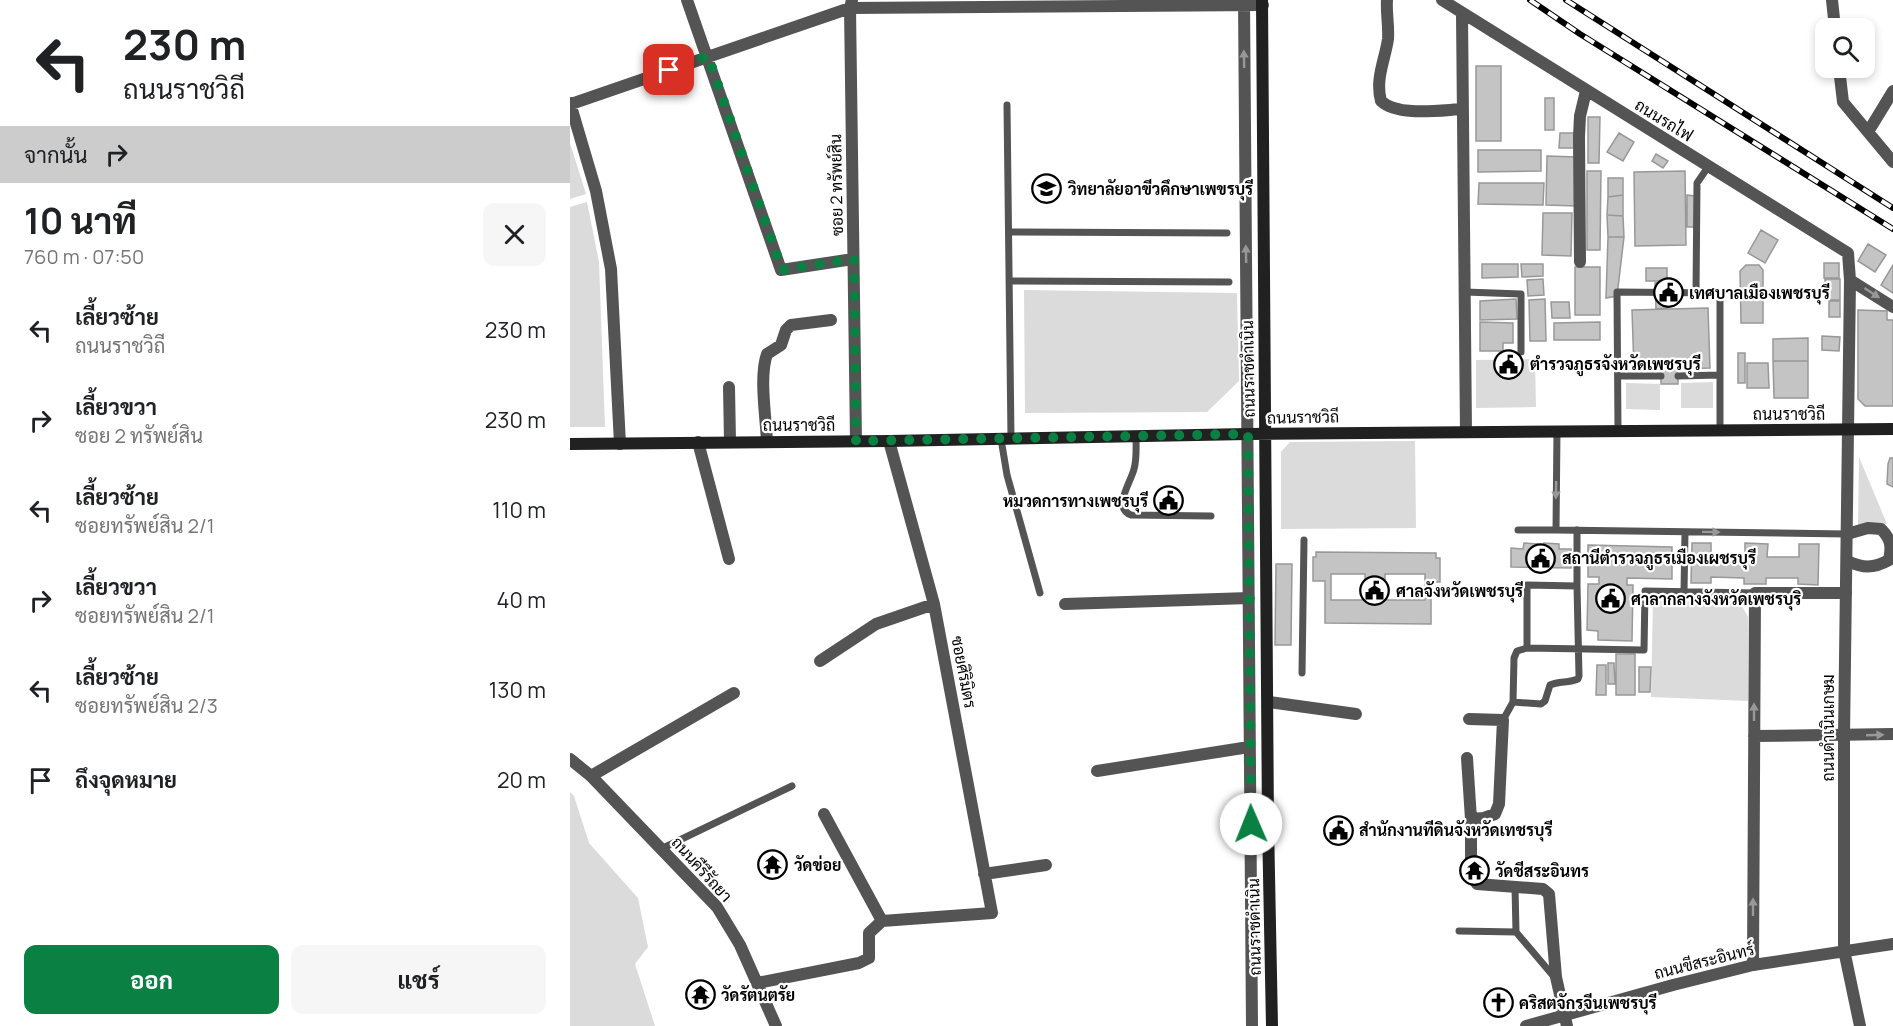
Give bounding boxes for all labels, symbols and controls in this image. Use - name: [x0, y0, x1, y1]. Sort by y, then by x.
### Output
- text: 230 m: [123, 15, 246, 73]
- map controls: [1815, 18, 1875, 78]
- button: search: [1815, 18, 1875, 78]
- icon: left: [24, 24, 102, 102]
- pin: [643, 44, 694, 95]
- one-way arrow: [1239, 49, 1249, 68]
- icon: arrive: [652, 53, 685, 86]
- text: ถนนราชวิถี: [123, 70, 245, 107]
- street label: ถนนรถไฟ: [1631, 94, 1697, 146]
- street label: ซอย 2 ทรัพย์สิน: [823, 134, 848, 236]
- icon: right: [100, 138, 133, 171]
- text: จากนั้น: [24, 140, 88, 170]
- school or university icon: วิทยาลัยอาขีวคึกษาเพขรบุรี: [1031, 173, 1063, 205]
- place label: วิทยาลัยอาขีวคึกษาเพขรบุรี: [1067, 178, 1254, 201]
- text: 10 นาที: [24, 196, 137, 245]
- button: close: [483, 203, 546, 266]
- text: 760 m · 07:50: [24, 243, 144, 270]
- one-way arrow: [1242, 244, 1251, 263]
- public building icon: เทศบาลเมืองเพชรบุรี: [1652, 277, 1684, 309]
- place label: เทศบาลเมืองเพชรบุรี: [1689, 282, 1830, 305]
- one-way arrow: [1863, 288, 1880, 299]
- text: เลี้ยวซ้าย: [75, 302, 159, 332]
- icon: left: [24, 314, 57, 347]
- text: 230 m: [485, 315, 546, 345]
- street label: ถนนราชดำเนิน: [1236, 320, 1260, 418]
- text: ถนนราชวิถี: [75, 332, 165, 359]
- public building icon: ตำรวจภูธรจังหวัดเพชรบุรี: [1493, 348, 1525, 380]
- place label: ตำรวจภูธรจังหวัดเพชรบุรี: [1530, 353, 1701, 377]
- text: เลี้ยวขวา: [75, 392, 157, 422]
- street label: ถนนราชวิถี: [1753, 403, 1825, 425]
- icon: right: [24, 404, 57, 437]
- text: 230 m: [485, 405, 546, 435]
- street label: ถนนราชวิถี: [1267, 405, 1339, 429]
- street label: ถนนราชวิถี: [763, 414, 835, 436]
- text: ซอย 2 ทรัพย์สิน: [75, 422, 203, 449]
- one-way arrow: [1551, 480, 1561, 499]
- text: เลี้ยวซ้าย: [75, 482, 159, 512]
- public building icon: หมวดการทางเพชรบุรี: [1153, 485, 1185, 517]
- place label: หมวดการทางเพชรบุรี: [1003, 490, 1149, 513]
- icon: left: [24, 494, 57, 527]
- text: 110 m: [492, 495, 546, 525]
- text: ซอยทรัพย์สิน 2/1: [75, 512, 214, 539]
- one-way arrow: [1701, 527, 1720, 537]
- public building icon: สถานีตำรวจภูธรเมืองเผชรบุรี: [1525, 542, 1557, 574]
- place label: สถานีตำรวจภูธรเมืองเผชรบุรี: [1562, 547, 1757, 571]
- text: เลี้ยวขวา: [75, 572, 157, 602]
- public building icon: ศาลจังหวัดเพชรบุรี: [1359, 575, 1391, 607]
- place label: ศาลจังหวัดเพชรบุรี: [1396, 580, 1524, 603]
- public building icon: ศาลากลางจังหวัดเพชรบุริ: [1594, 583, 1626, 615]
- icon: right: [24, 584, 57, 617]
- text: 40 m: [497, 585, 546, 615]
- place label: ศาลากลางจังหวัดเพชรบุริ: [1631, 588, 1802, 611]
- text: ซอยทรัพย์สิน 2/1: [75, 602, 214, 629]
- street label: ซอยศิริมิตร: [946, 634, 982, 710]
- text: เลี้ยวซ้าย: [75, 662, 159, 692]
- icon: left: [24, 674, 57, 707]
- street label: ถนนดำเนินเกษม: [1817, 674, 1839, 782]
- text: 130 m: [489, 675, 546, 705]
- text: ซอยทรัพย์สิน 2/3: [75, 692, 218, 719]
- one-way arrow: [1749, 702, 1759, 721]
- one-way arrow: [1866, 730, 1885, 739]
- icon: arrive: [24, 764, 57, 797]
- text: ถึงจุดหมาย: [75, 765, 177, 795]
- text: 20 m: [497, 765, 546, 795]
- position arrow: [1219, 792, 1283, 856]
- public building icon: สำนักงานทีดินจังหวัดเทชรบุรี: [1322, 814, 1354, 846]
- place label: สำนักงานทีดินจังหวัดเทชรบุรี: [1359, 819, 1553, 842]
- street label: ถนนคีรีรัถยา: [667, 832, 737, 906]
- temple icon: วัดข่อย: [757, 849, 789, 881]
- place label: วัดข่อย: [794, 854, 842, 876]
- temple icon: วัดชีสระอินทร: [1458, 855, 1490, 887]
- place label: วัดชีสระอินทร: [1495, 860, 1589, 882]
- street label: ถนนราชดำเนิน: [1242, 878, 1266, 976]
- one-way arrow: [1748, 897, 1758, 916]
- street label: ถนนขีสระอินทร์: [1651, 937, 1757, 984]
- button: ออก: [24, 945, 279, 1014]
- button: แชร์: [291, 945, 546, 1014]
- temple icon: วัดรัตนตรัย: [684, 979, 716, 1011]
- place label: วัดรัตนตรัย: [721, 984, 795, 1006]
- church icon: คริสตจักรจีนเพชรบุรี: [1482, 987, 1514, 1019]
- place label: คริสตจักรจีนเพชรบุรี: [1519, 992, 1657, 1015]

